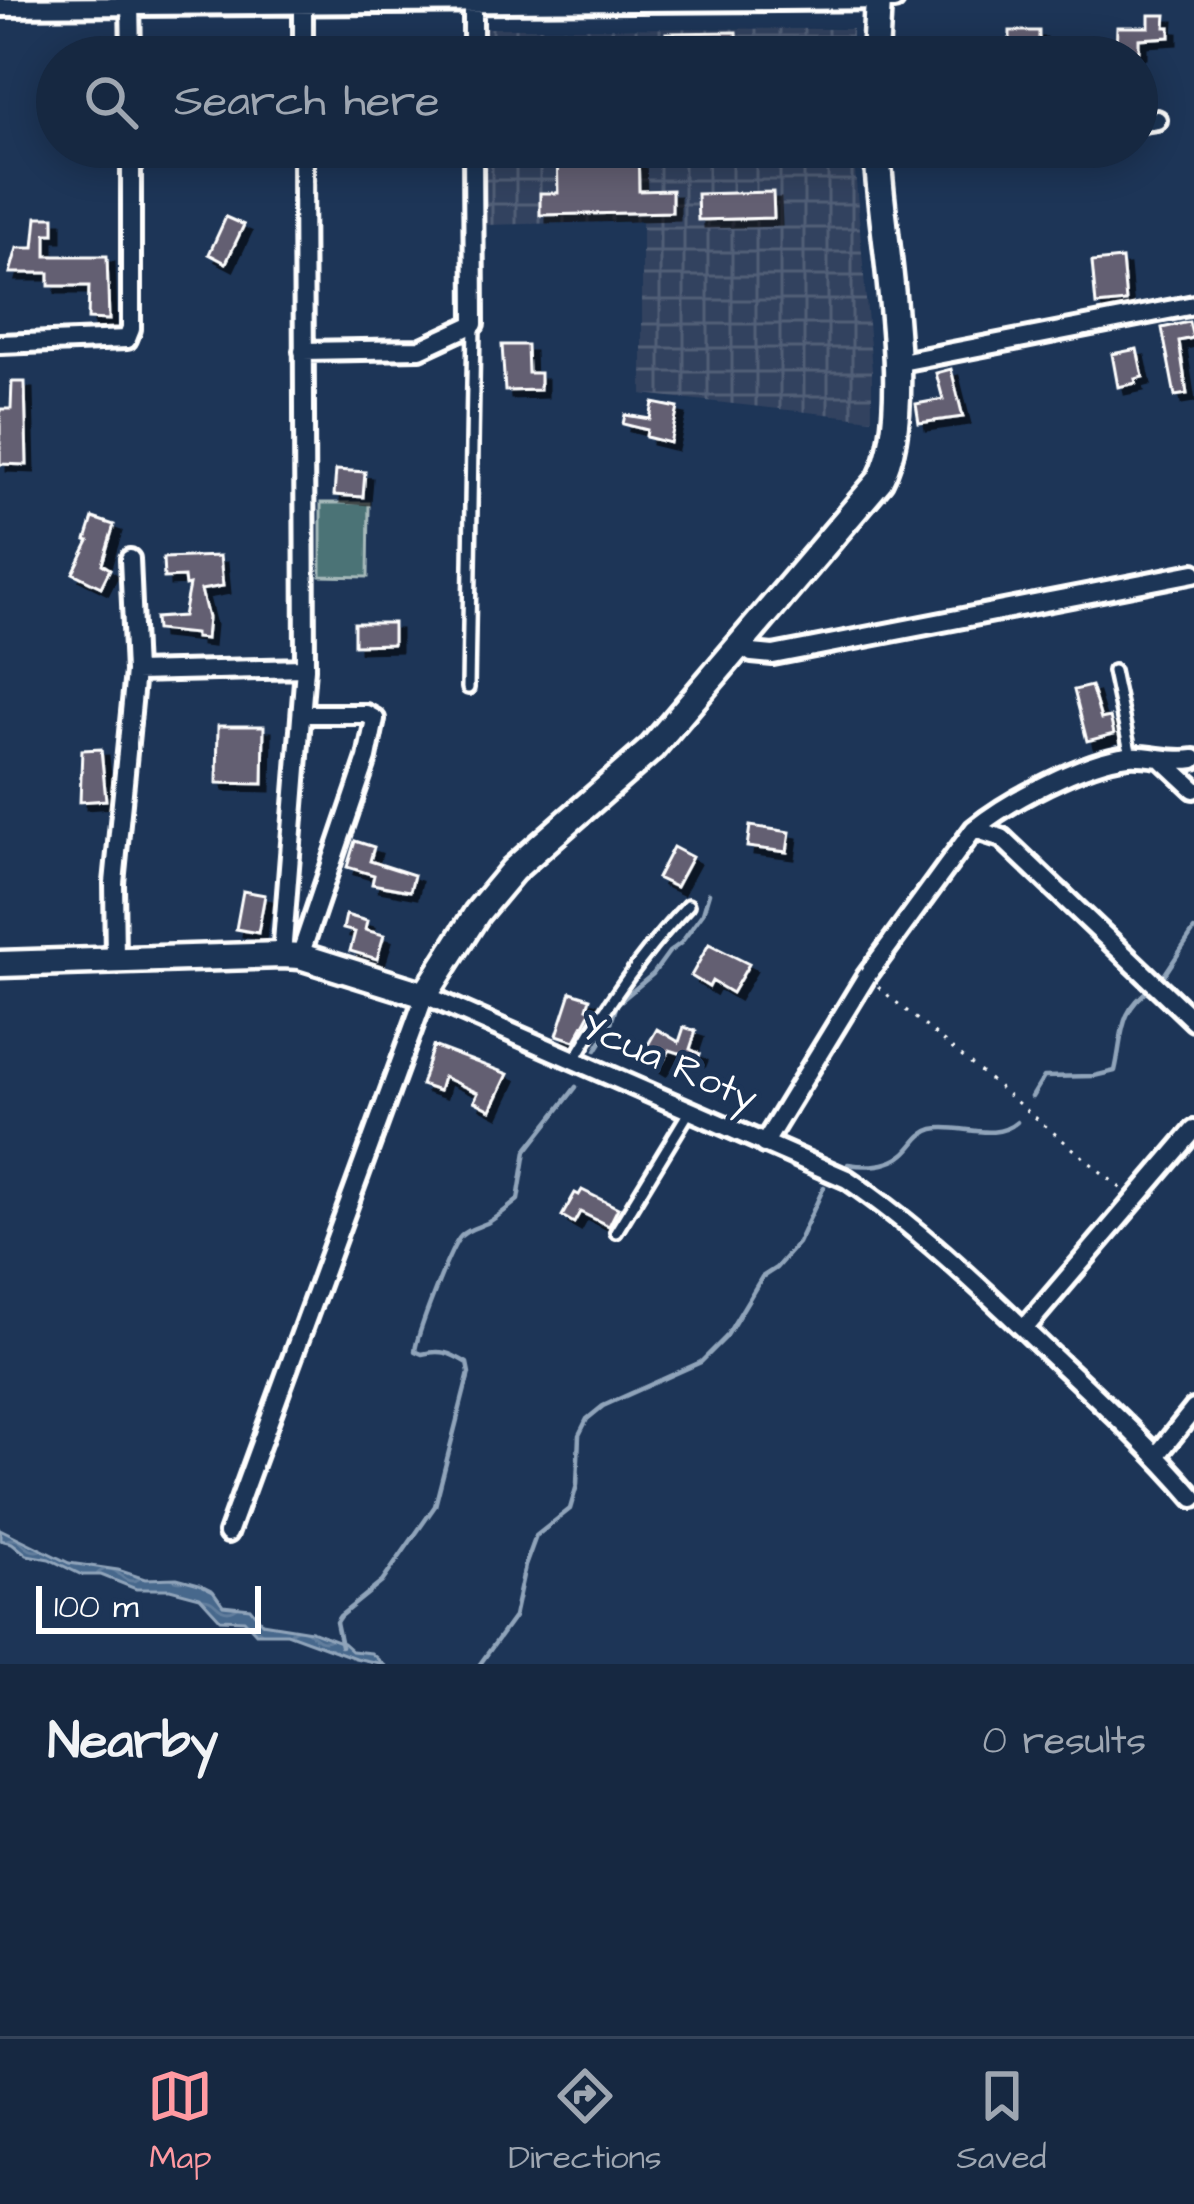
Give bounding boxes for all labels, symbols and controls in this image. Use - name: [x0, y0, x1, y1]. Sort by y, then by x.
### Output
- search box: [36, 36, 1158, 168]
- icon: search: [78, 69, 144, 135]
- text: Search here: [174, 71, 440, 133]
- street label: Ycua Roty: [572, 1000, 766, 1127]
- scale bar: [36, 1580, 261, 1633]
- text: 100 m: [54, 1584, 139, 1630]
- text: Nearby: [48, 1707, 218, 1778]
- text: 0 results: [982, 1715, 1146, 1769]
- tab: Map: [147, 2063, 213, 2181]
- tab: Directions: [508, 2063, 662, 2181]
- tab: Saved: [957, 2063, 1047, 2181]

